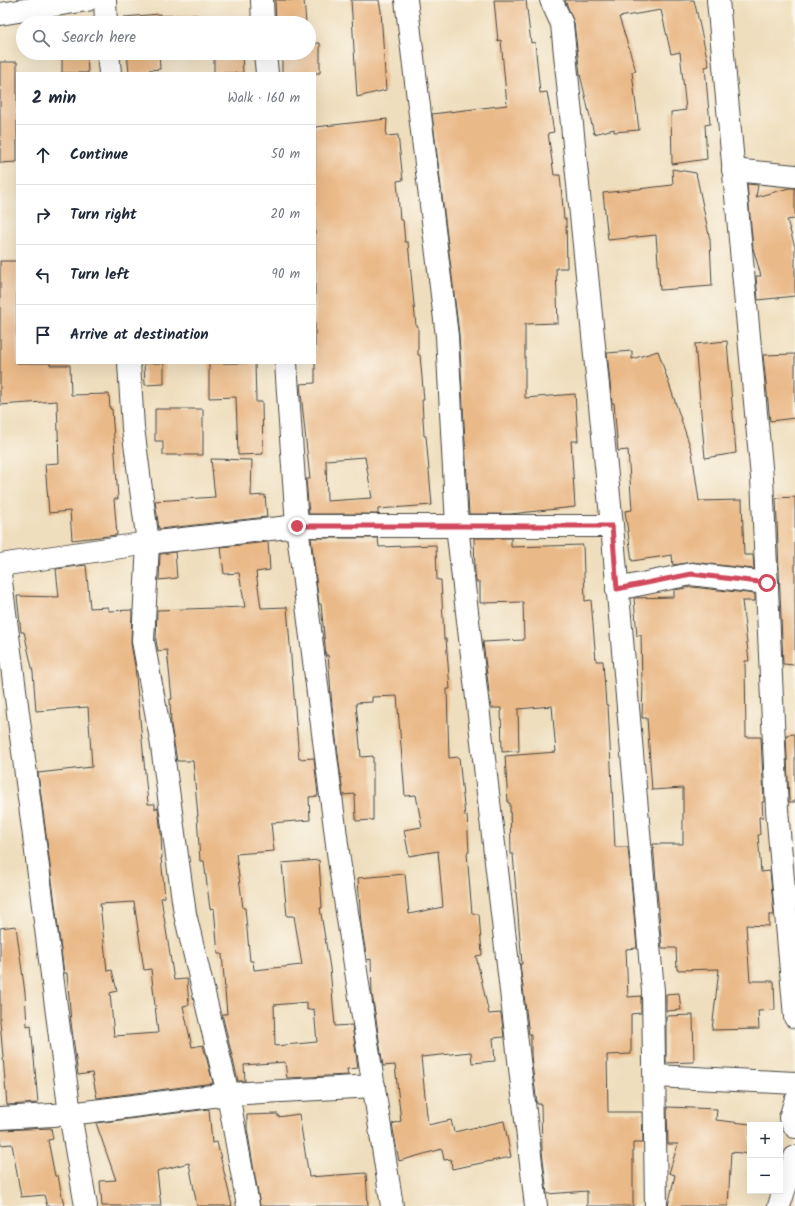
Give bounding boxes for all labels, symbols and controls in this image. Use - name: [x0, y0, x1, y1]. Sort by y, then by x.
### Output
- search box: [16, 16, 316, 60]
- text: Search here: [62, 26, 136, 50]
- icon: search: [30, 27, 52, 49]
- text: 2 min: [32, 85, 76, 112]
- text: Walk · 160 m: [228, 88, 300, 109]
- text: Continue: [70, 143, 128, 167]
- icon: ahead: [32, 144, 54, 166]
- text: 50 m: [271, 144, 300, 165]
- text: Turn right: [70, 203, 137, 227]
- icon: right: [32, 204, 54, 226]
- text: 20 m: [270, 204, 300, 225]
- text: Turn left: [70, 263, 130, 287]
- icon: left: [32, 264, 54, 286]
- text: 90 m: [272, 264, 300, 285]
- text: Arrive at destination: [70, 323, 209, 347]
- icon: arrive: [32, 324, 54, 346]
- route end: [288, 517, 306, 535]
- route start: [758, 574, 776, 592]
- map controls: [747, 1122, 783, 1194]
- button: +: [747, 1122, 783, 1158]
- button: −: [747, 1158, 783, 1194]

